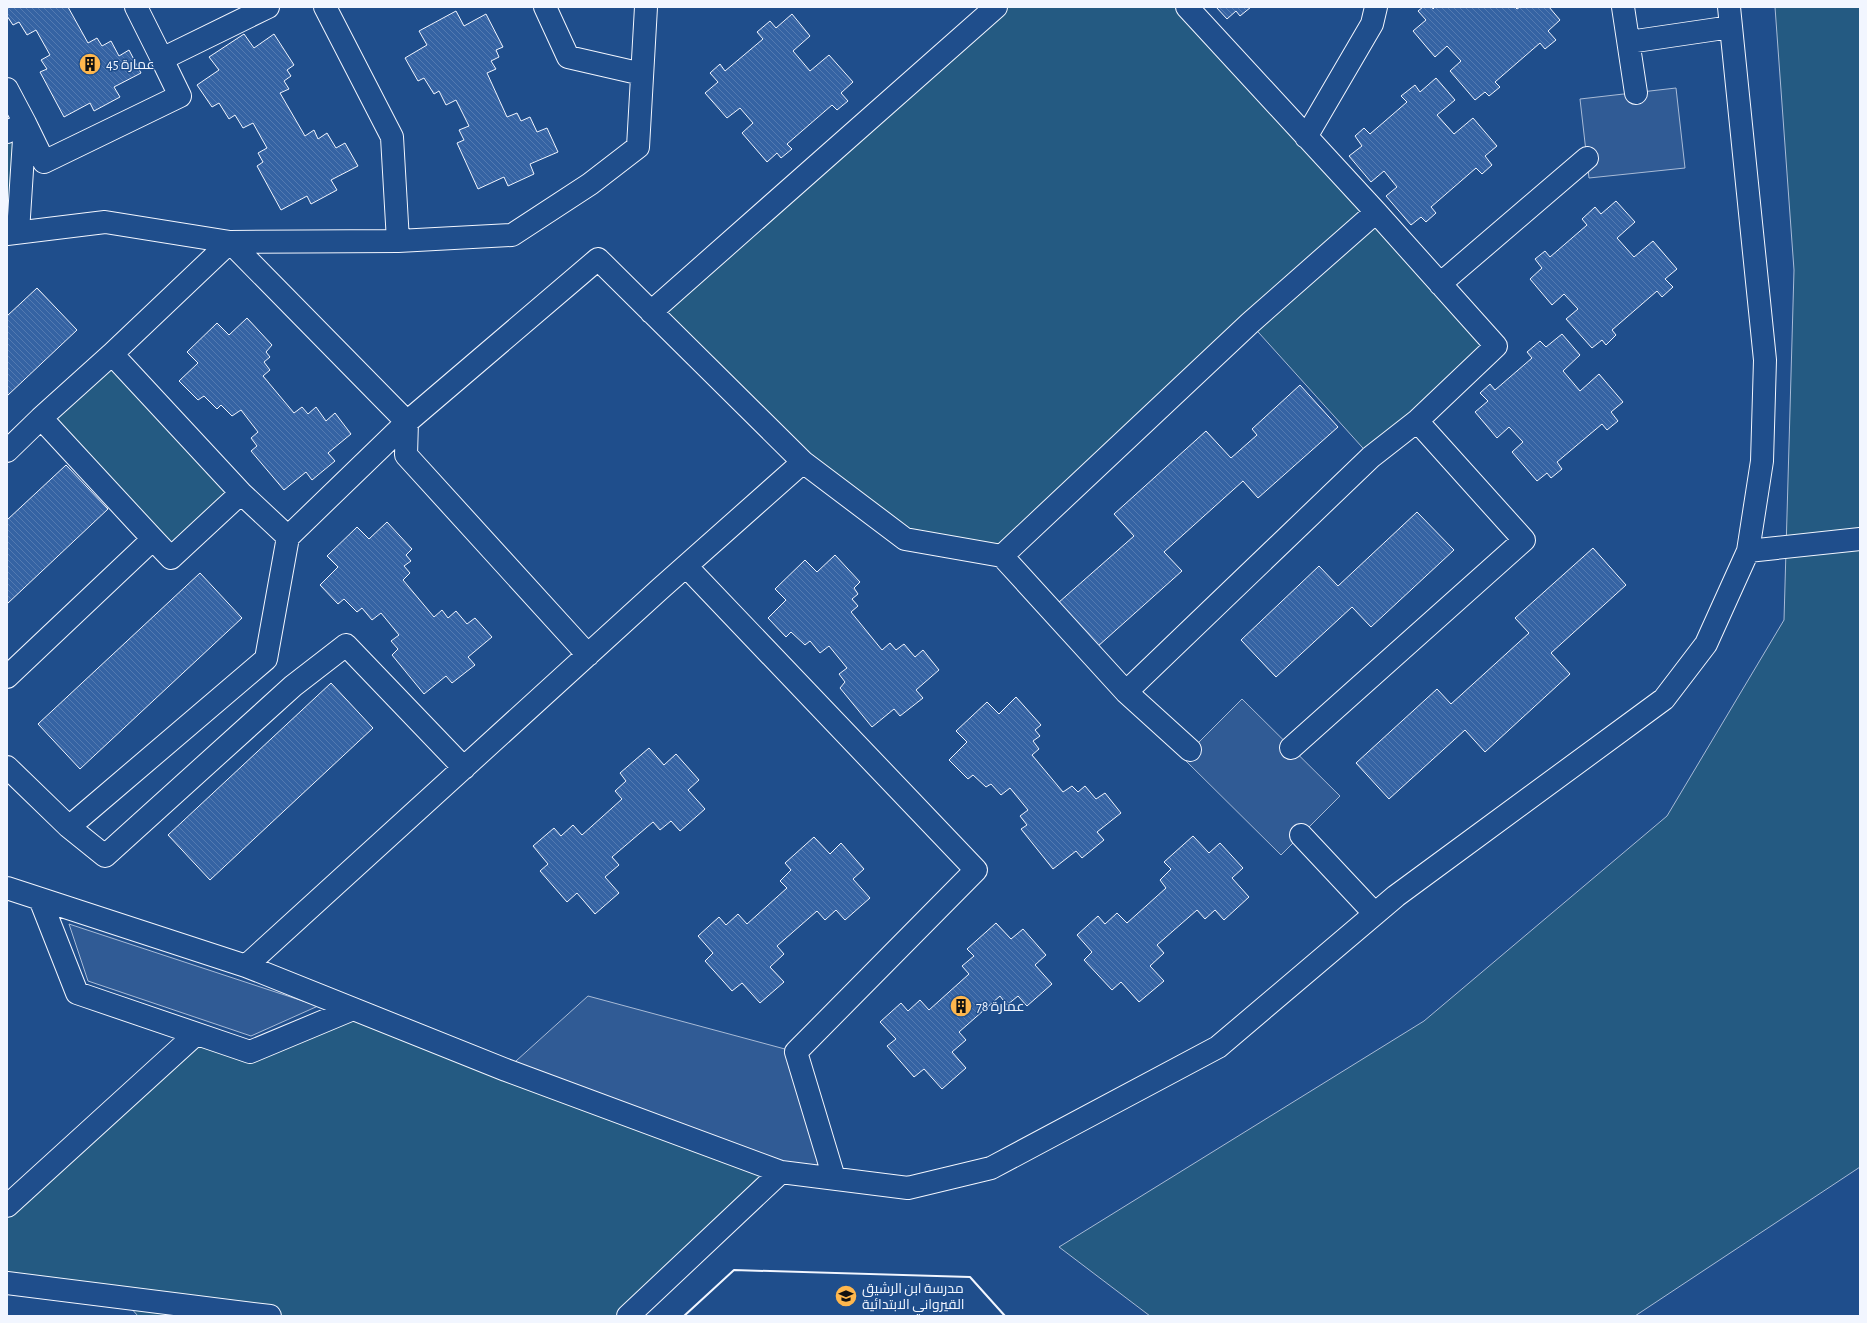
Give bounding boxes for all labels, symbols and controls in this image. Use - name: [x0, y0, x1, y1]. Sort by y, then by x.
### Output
- building icon: عمارة 45: [77, 51, 103, 77]
- place label: عمارة 45: [106, 58, 155, 72]
- building icon: عمارة 78: [948, 993, 974, 1019]
- place label: عمارة 78: [976, 1000, 1025, 1014]
- place label: مدرسة ابن الرشيق القيرواني الابتدائية: [862, 1282, 965, 1316]
- school or university icon: مدرسة ابن الرشيق القيرواني الابتدائية: [833, 1283, 859, 1309]

